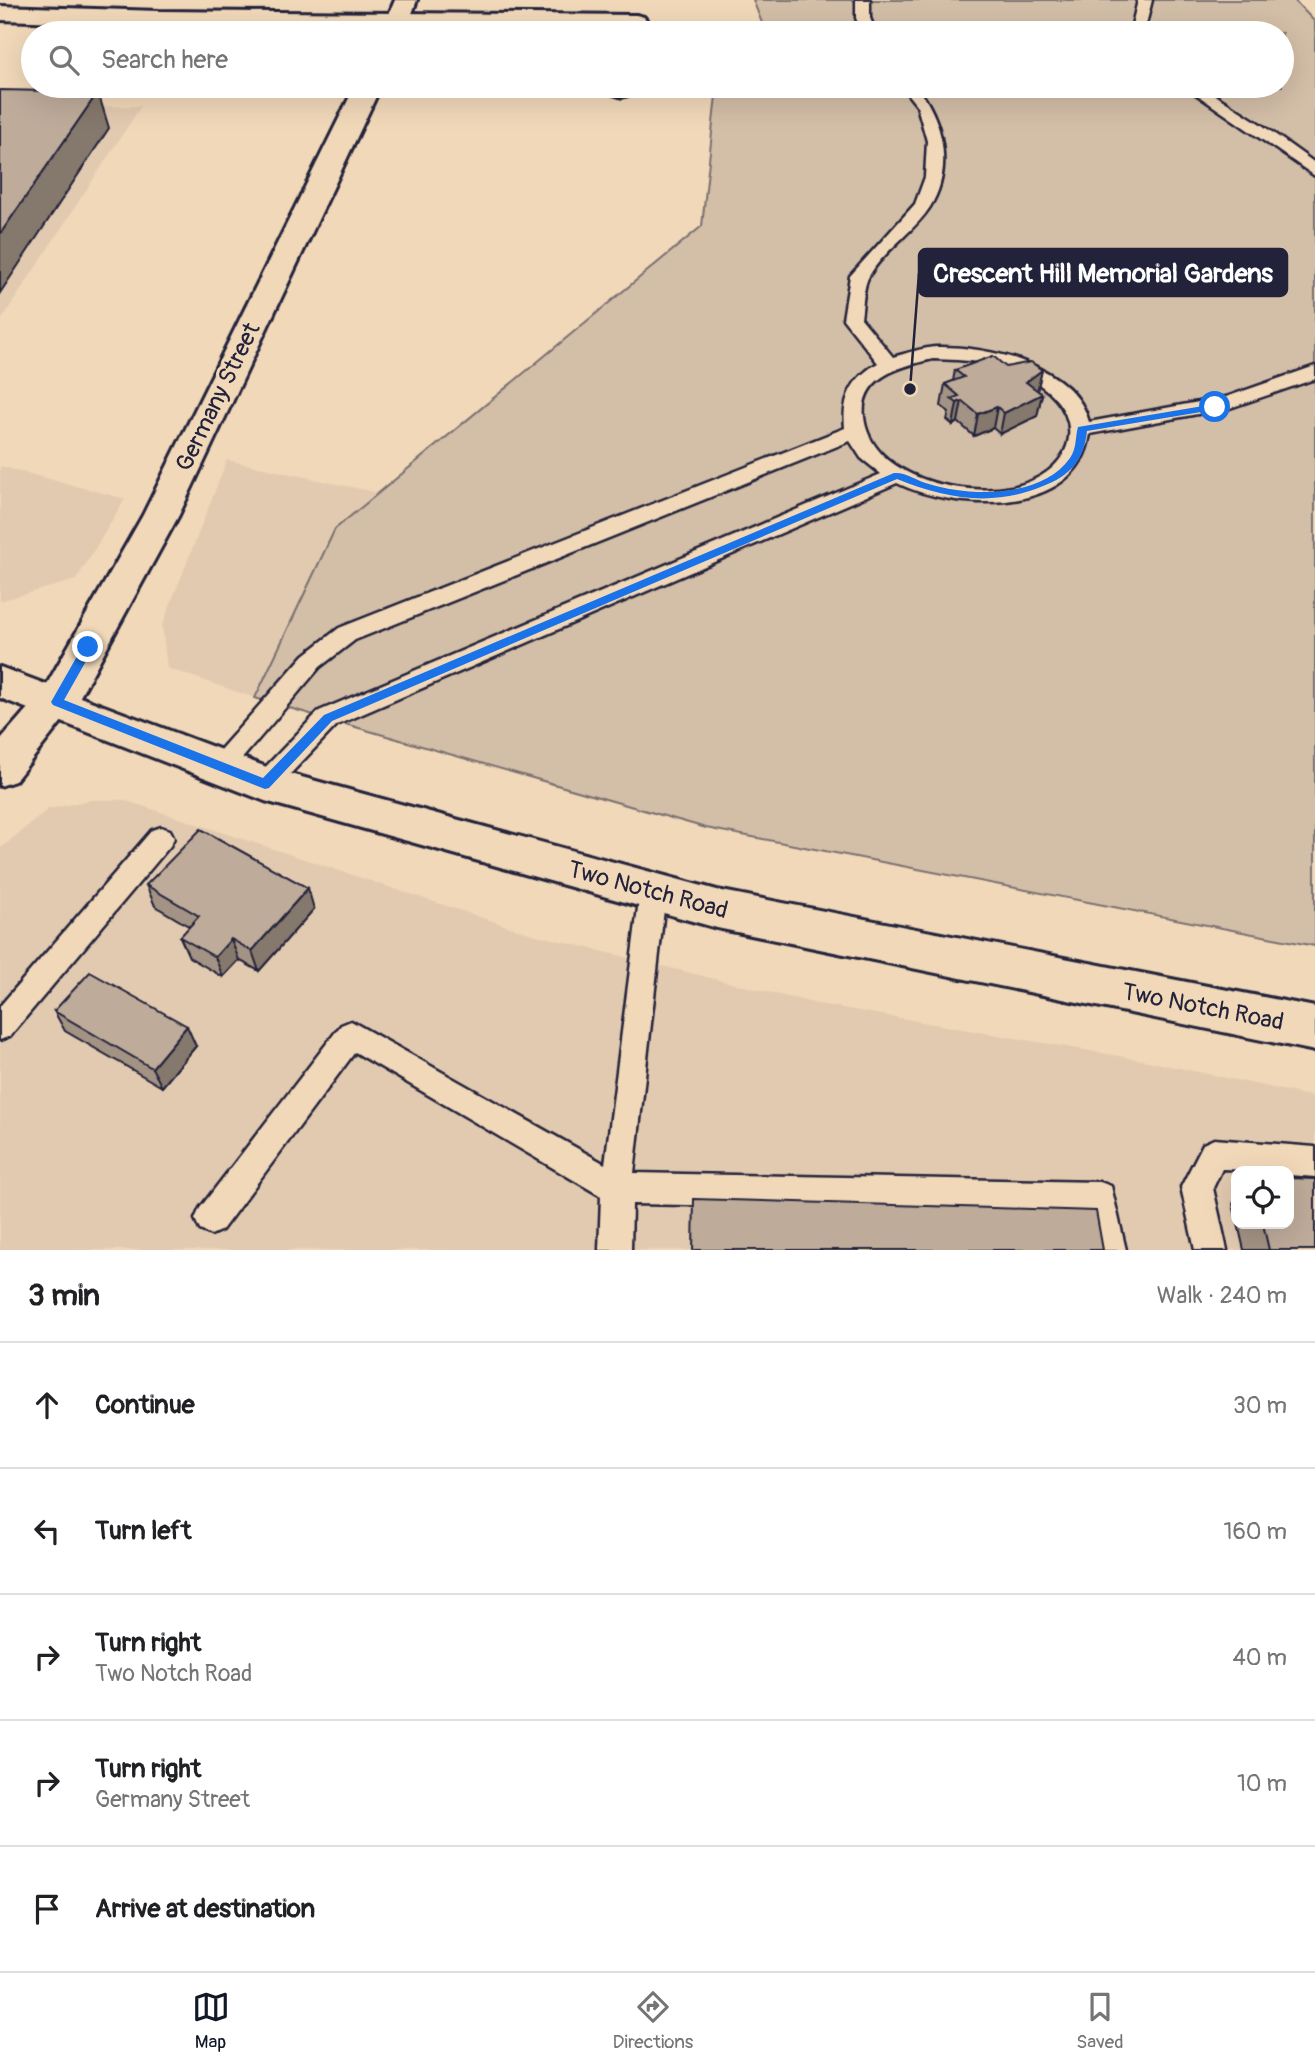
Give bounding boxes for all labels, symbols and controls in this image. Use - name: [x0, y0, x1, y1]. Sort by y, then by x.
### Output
- search box: [21, 21, 1294, 98]
- icon: search: [45, 41, 83, 79]
- text: Search here: [101, 44, 228, 76]
- callout: Crescent Hill Memorial Gardens: [919, 249, 1287, 296]
- text: Crescent Hill Memorial Gardens: [933, 258, 1273, 290]
- street label: Germany Street: [170, 318, 267, 476]
- route start: [1199, 391, 1230, 422]
- route end: [72, 631, 103, 662]
- street label: Two Notch Road: [565, 855, 731, 925]
- street label: Two Notch Road: [1120, 977, 1286, 1037]
- map controls: [1231, 1166, 1294, 1229]
- button: locate: [1231, 1166, 1294, 1229]
- text: 3 min: [28, 1277, 100, 1314]
- text: Walk · 240 m: [1157, 1281, 1287, 1310]
- icon: ahead: [28, 1386, 66, 1424]
- text: Continue: [95, 1389, 195, 1421]
- text: 30 m: [1233, 1391, 1287, 1420]
- icon: left: [28, 1512, 66, 1550]
- text: Turn left: [95, 1515, 191, 1547]
- text: 160 m: [1223, 1517, 1287, 1546]
- text: Turn right: [95, 1627, 201, 1659]
- icon: right: [28, 1638, 66, 1676]
- text: 40 m: [1233, 1643, 1287, 1672]
- text: Two Notch Road: [95, 1659, 252, 1688]
- text: Turn right: [95, 1753, 201, 1785]
- icon: right: [28, 1764, 66, 1802]
- text: 10 m: [1237, 1769, 1287, 1798]
- text: Germany Street: [95, 1785, 250, 1814]
- icon: arrive: [28, 1890, 66, 1928]
- text: Arrive at destination: [95, 1893, 315, 1925]
- tab: Map: [192, 1988, 230, 2054]
- tab: Directions: [613, 1988, 693, 2054]
- tab: Saved: [1076, 1988, 1123, 2054]

